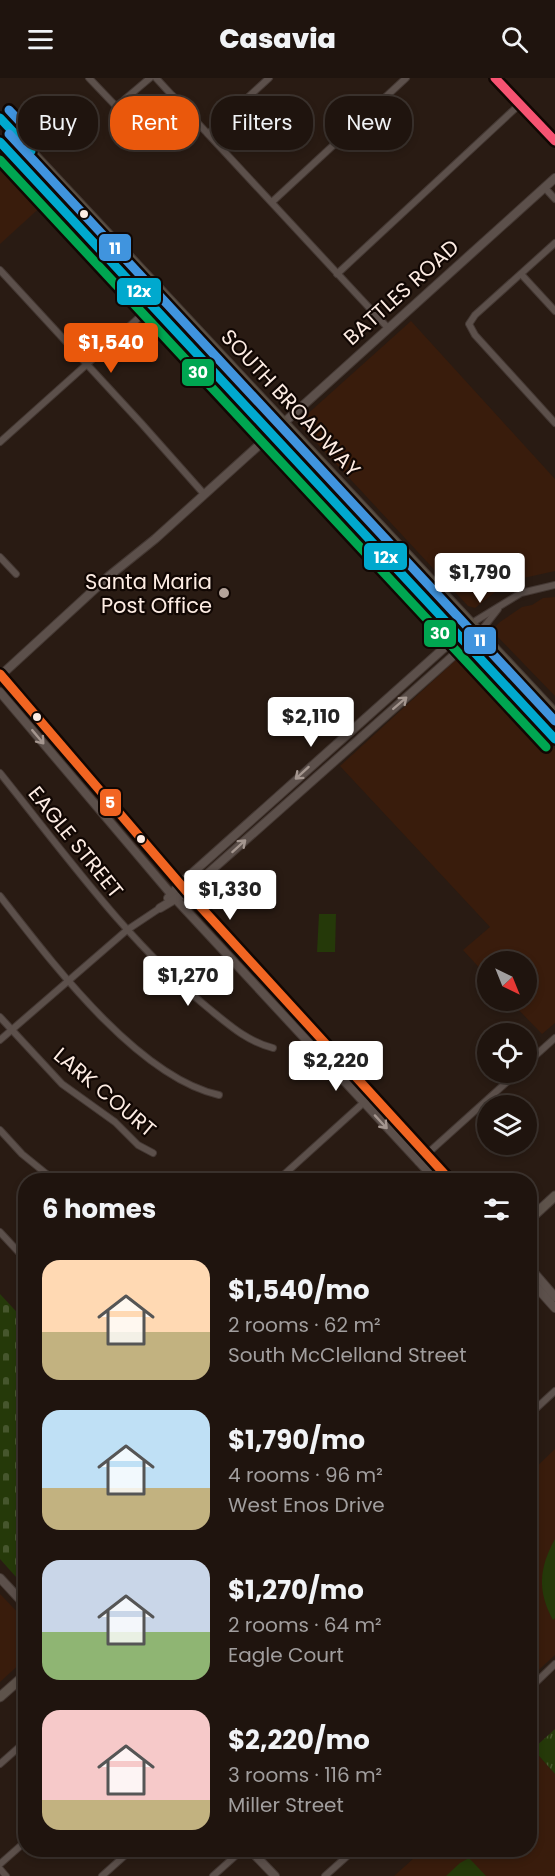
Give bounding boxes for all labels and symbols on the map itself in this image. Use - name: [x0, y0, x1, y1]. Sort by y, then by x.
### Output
- unlabelled marker: [78, 208, 90, 220]
- street label: BATTLES ROAD: [337, 232, 465, 352]
- line badge: 11: [98, 233, 132, 262]
- text: 11: [109, 237, 121, 260]
- line badge: 12x: [116, 277, 162, 306]
- text: 12x: [127, 280, 152, 303]
- pin: $1,540: [62, 323, 160, 374]
- street label: SOUTH BROADWAY: [215, 323, 367, 483]
- line badge: 30: [181, 358, 215, 387]
- text: 30: [188, 361, 208, 384]
- line badge: 12x: [363, 542, 408, 571]
- text: 12x: [374, 546, 399, 569]
- pin: $1,790: [431, 553, 529, 604]
- place label: Santa Maria Post Office: [85, 567, 212, 620]
- marker: Santa Maria Post Office: [217, 586, 231, 600]
- line badge: 30: [423, 619, 457, 648]
- text: 30: [430, 622, 450, 645]
- line badge: 11: [463, 626, 497, 655]
- text: 11: [474, 629, 486, 652]
- one-way arrow: [392, 696, 408, 709]
- pin: $2,110: [262, 697, 360, 748]
- unlabelled marker: [31, 711, 43, 723]
- one-way arrow: [31, 729, 45, 744]
- one-way arrow: [295, 766, 310, 780]
- street label: EAGLE STREET: [22, 780, 130, 904]
- line badge: 5: [99, 788, 122, 817]
- text: 5: [105, 791, 115, 814]
- unlabelled marker: [135, 833, 147, 845]
- one-way arrow: [231, 839, 246, 853]
- pin: $1,330: [181, 870, 279, 921]
- north arrow: [477, 951, 537, 1011]
- pin: $1,270: [139, 956, 237, 1007]
- street label: LARK COURT: [48, 1041, 162, 1143]
- pin: $2,220: [287, 1041, 385, 1092]
- one-way arrow: [373, 1114, 387, 1129]

